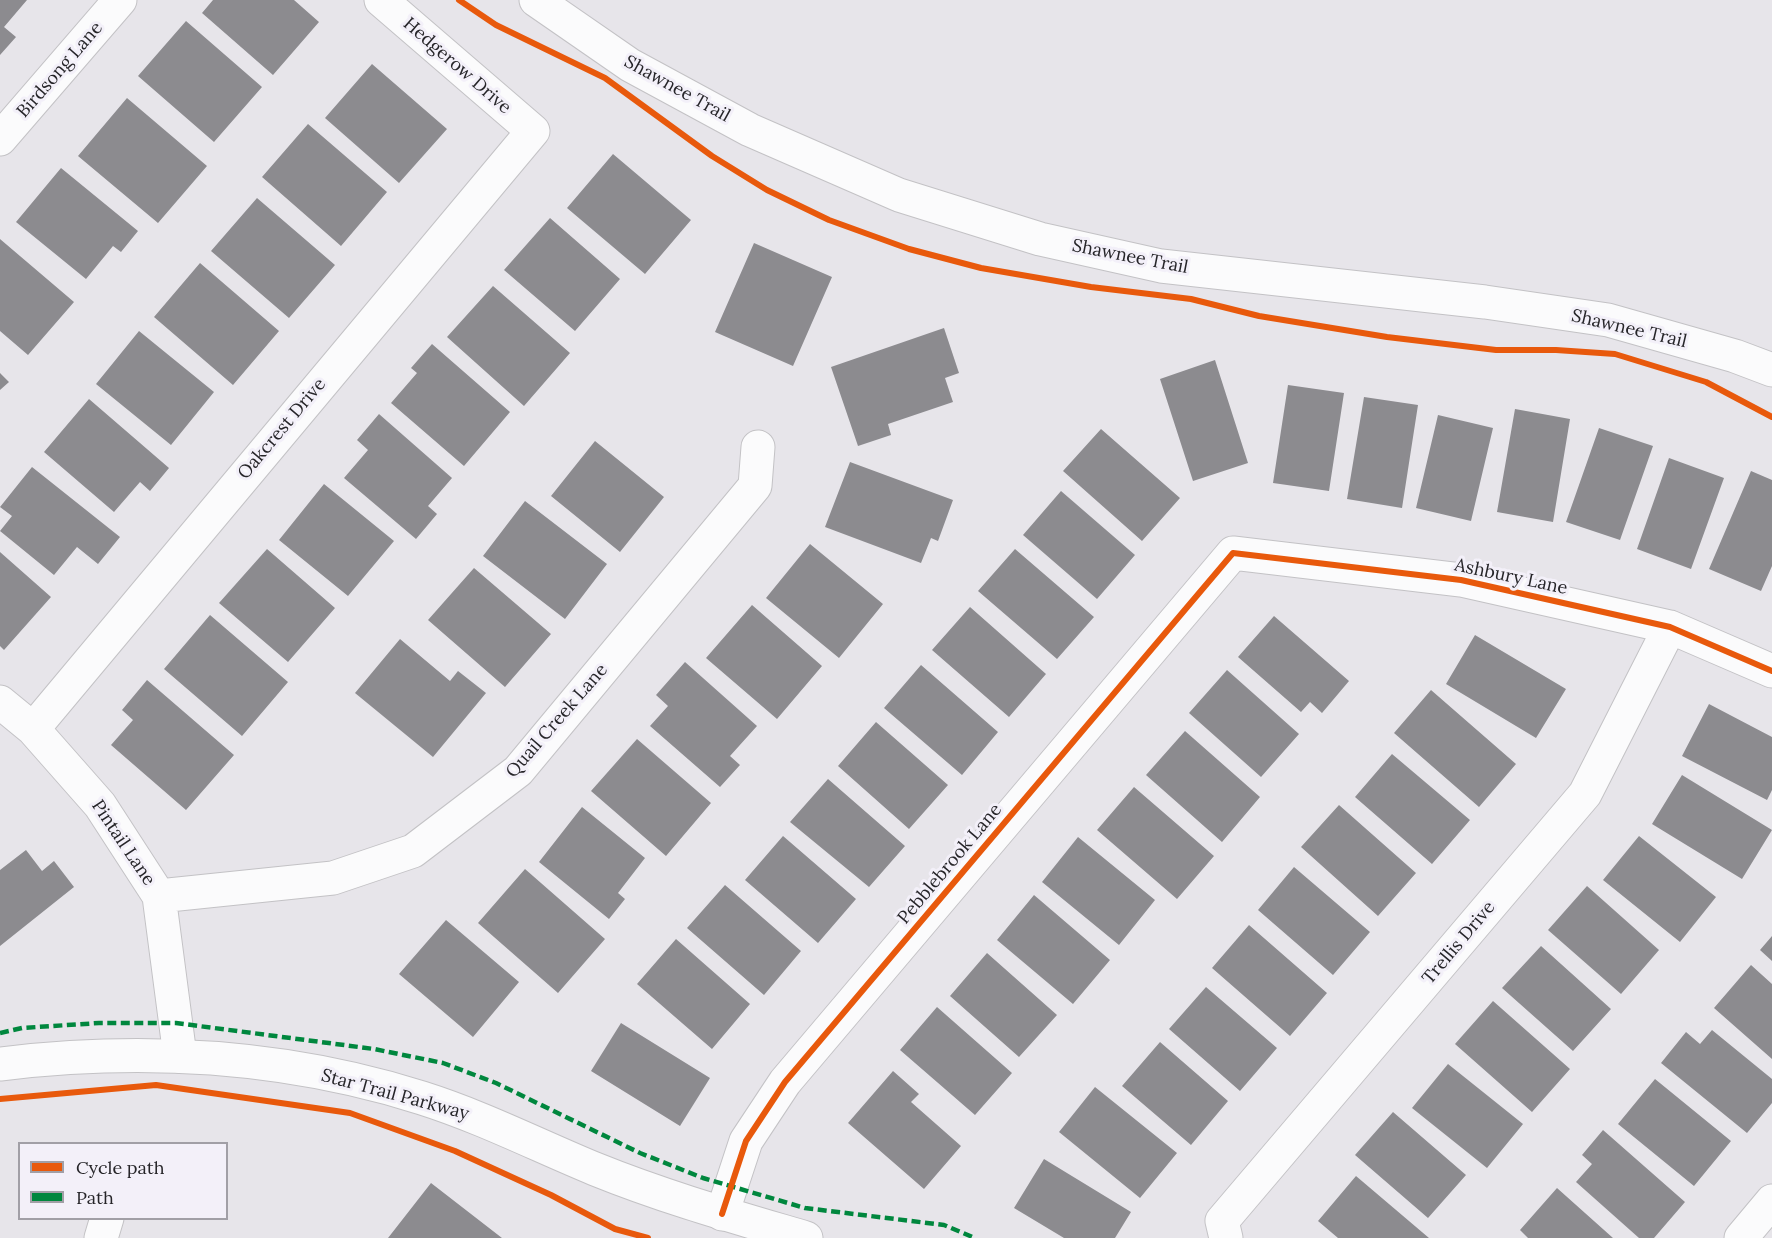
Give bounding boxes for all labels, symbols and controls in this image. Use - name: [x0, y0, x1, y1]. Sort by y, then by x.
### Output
- street label: Hedgerow Drive: [399, 13, 515, 119]
- street label: Birdsong Lane: [13, 18, 107, 122]
- street label: Shawnee Trail: [620, 51, 734, 127]
- street label: Shawnee Trail: [1070, 235, 1190, 279]
- street label: Shawnee Trail: [1569, 305, 1689, 353]
- street label: Oakcrest Drive: [233, 374, 331, 484]
- street label: Ashbury Lane: [1453, 555, 1569, 599]
- street label: Quail Creek Lane: [502, 660, 612, 782]
- street label: Pintail Lane: [87, 796, 159, 890]
- street label: Pebblebrook Lane: [893, 799, 1007, 929]
- street label: Trellis Drive: [1418, 897, 1500, 989]
- street label: Star Trail Parkway: [319, 1065, 471, 1125]
- legend: [18, 1142, 228, 1220]
- text: Cycle path: [76, 1156, 165, 1179]
- text: Path: [76, 1186, 114, 1209]

